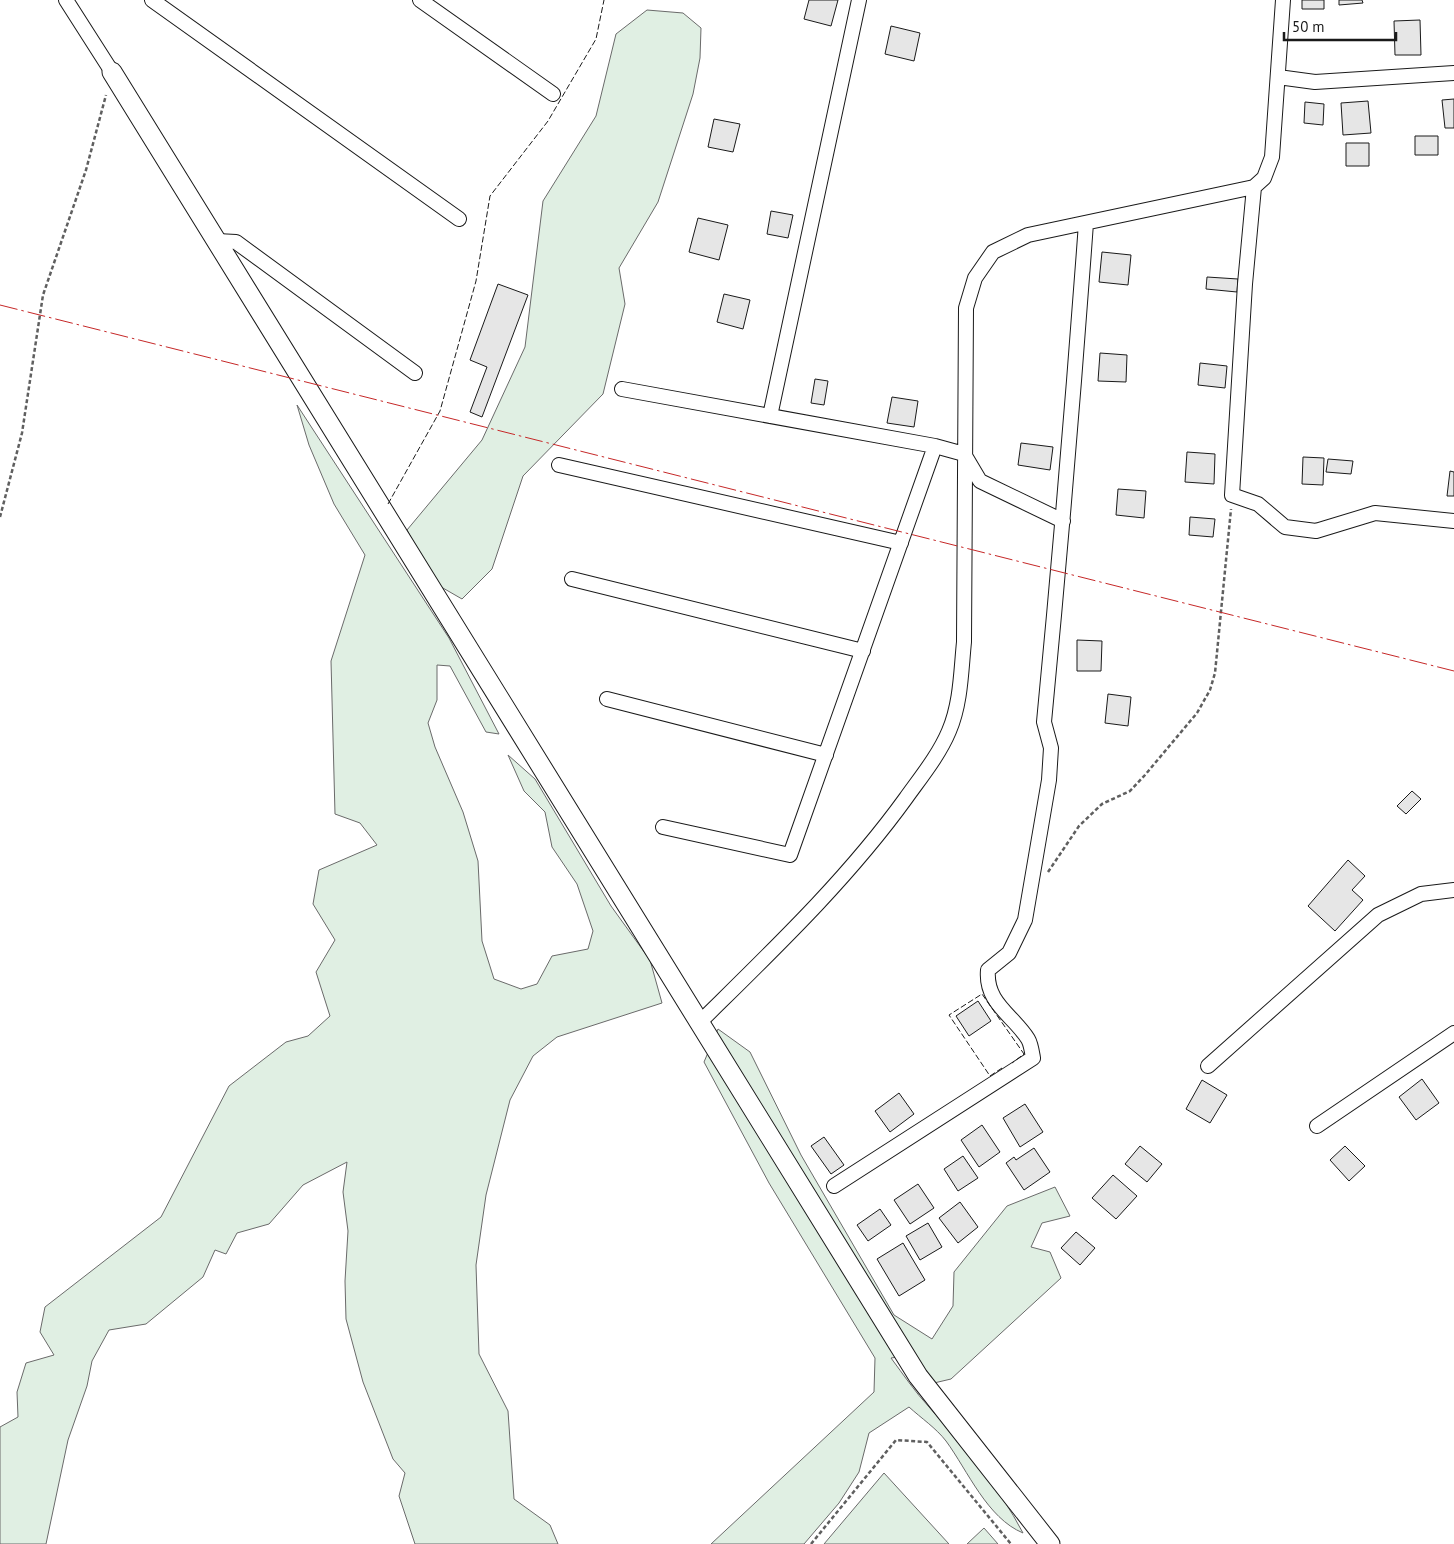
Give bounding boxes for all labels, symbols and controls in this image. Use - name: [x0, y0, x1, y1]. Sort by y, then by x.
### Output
- scale bar: [1284, 10, 1396, 42]
- text: 50 m: [1292, 17, 1325, 36]

